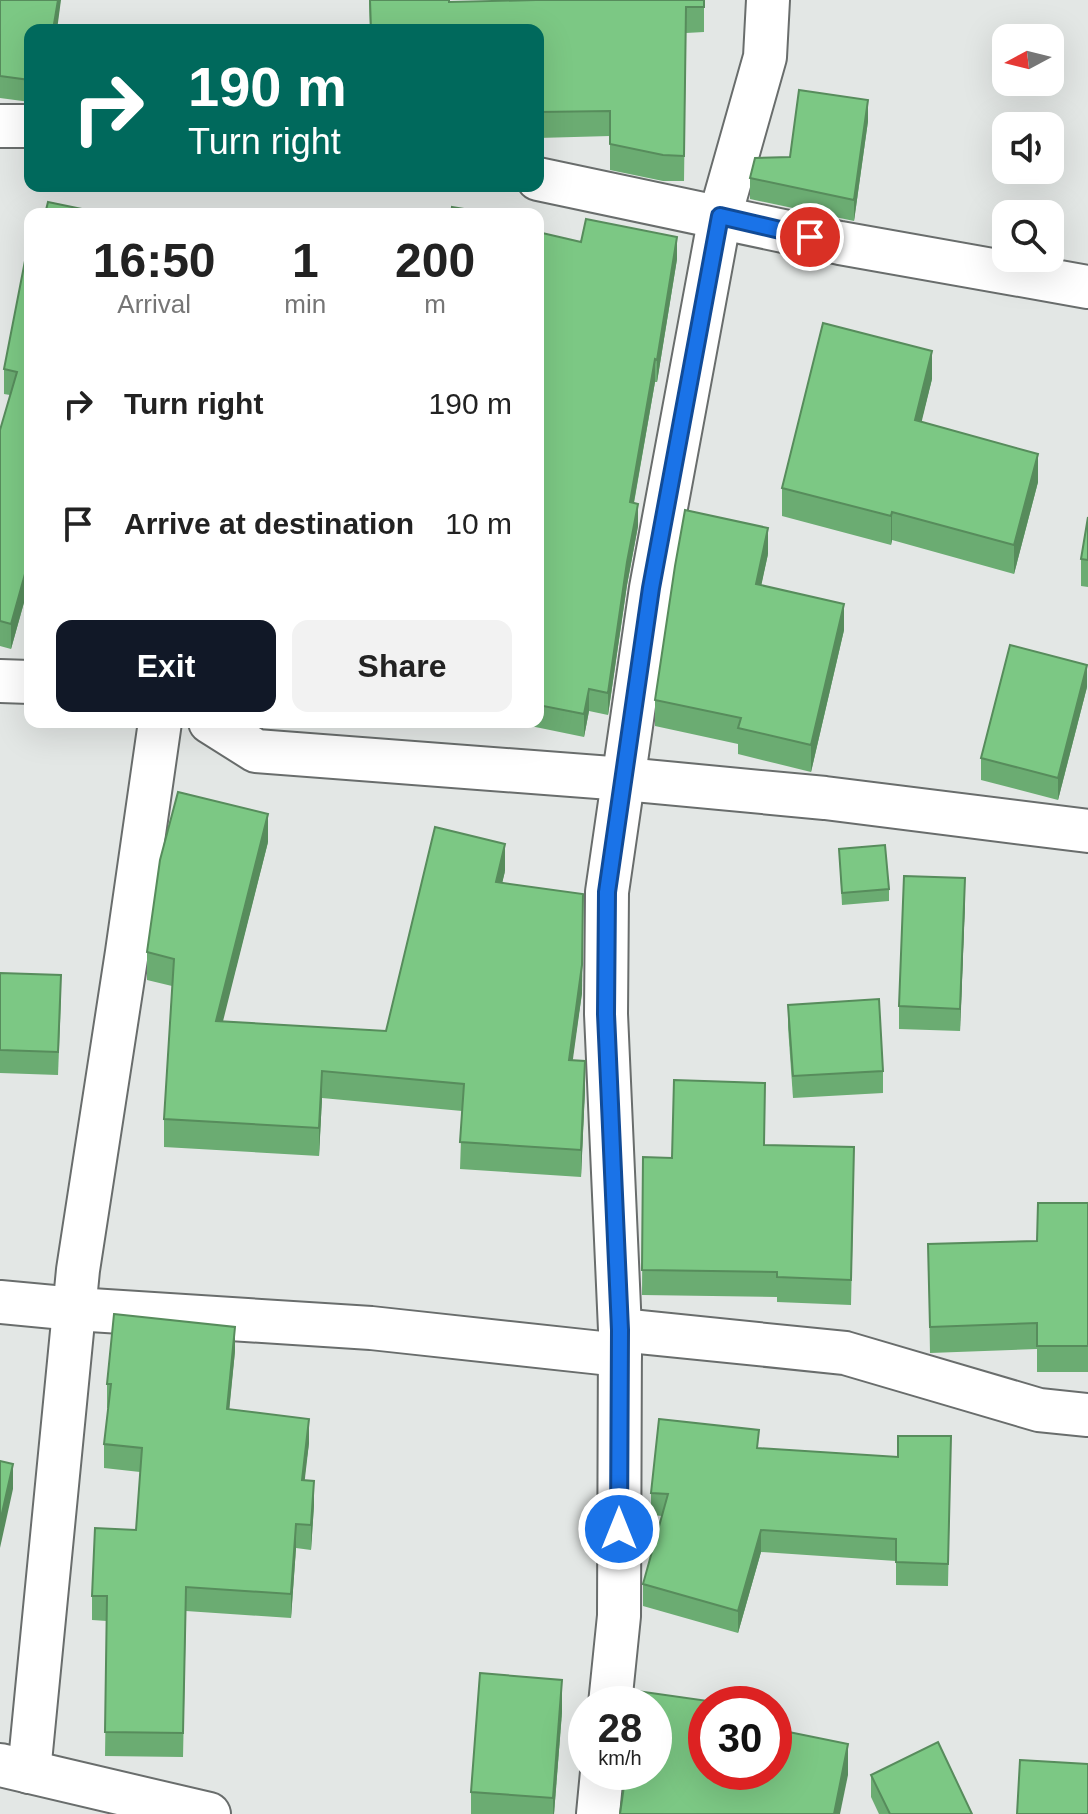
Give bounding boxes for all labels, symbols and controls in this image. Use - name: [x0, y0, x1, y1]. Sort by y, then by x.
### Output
- north arrow: [992, 24, 1064, 96]
- map controls: [992, 24, 1064, 272]
- text: 190 m: [188, 55, 347, 118]
- icon: right: [56, 56, 160, 160]
- button: sound: [992, 112, 1064, 184]
- text: Turn right: [188, 121, 341, 162]
- button: search: [992, 200, 1064, 272]
- pin: [776, 203, 844, 271]
- icon: arrive: [788, 215, 832, 259]
- text: 16:50: [93, 234, 216, 287]
- text: 1: [292, 234, 319, 287]
- text: 200: [395, 234, 475, 287]
- text: Arrival: [117, 289, 191, 319]
- text: min: [284, 289, 326, 319]
- text: m: [424, 289, 446, 319]
- icon: right: [56, 382, 100, 426]
- text: Turn right: [124, 387, 263, 420]
- text: 190 m: [429, 387, 512, 420]
- icon: arrive: [56, 502, 100, 546]
- text: Arrive at destination: [124, 507, 414, 540]
- text: 10 m: [445, 507, 512, 540]
- button: Exit: [56, 620, 276, 712]
- button: Share: [292, 620, 512, 712]
- position arrow: [577, 1487, 661, 1571]
- speed limit sign: 30: [688, 1686, 792, 1790]
- text: 28: [598, 1706, 642, 1750]
- text: km/h: [598, 1747, 642, 1769]

